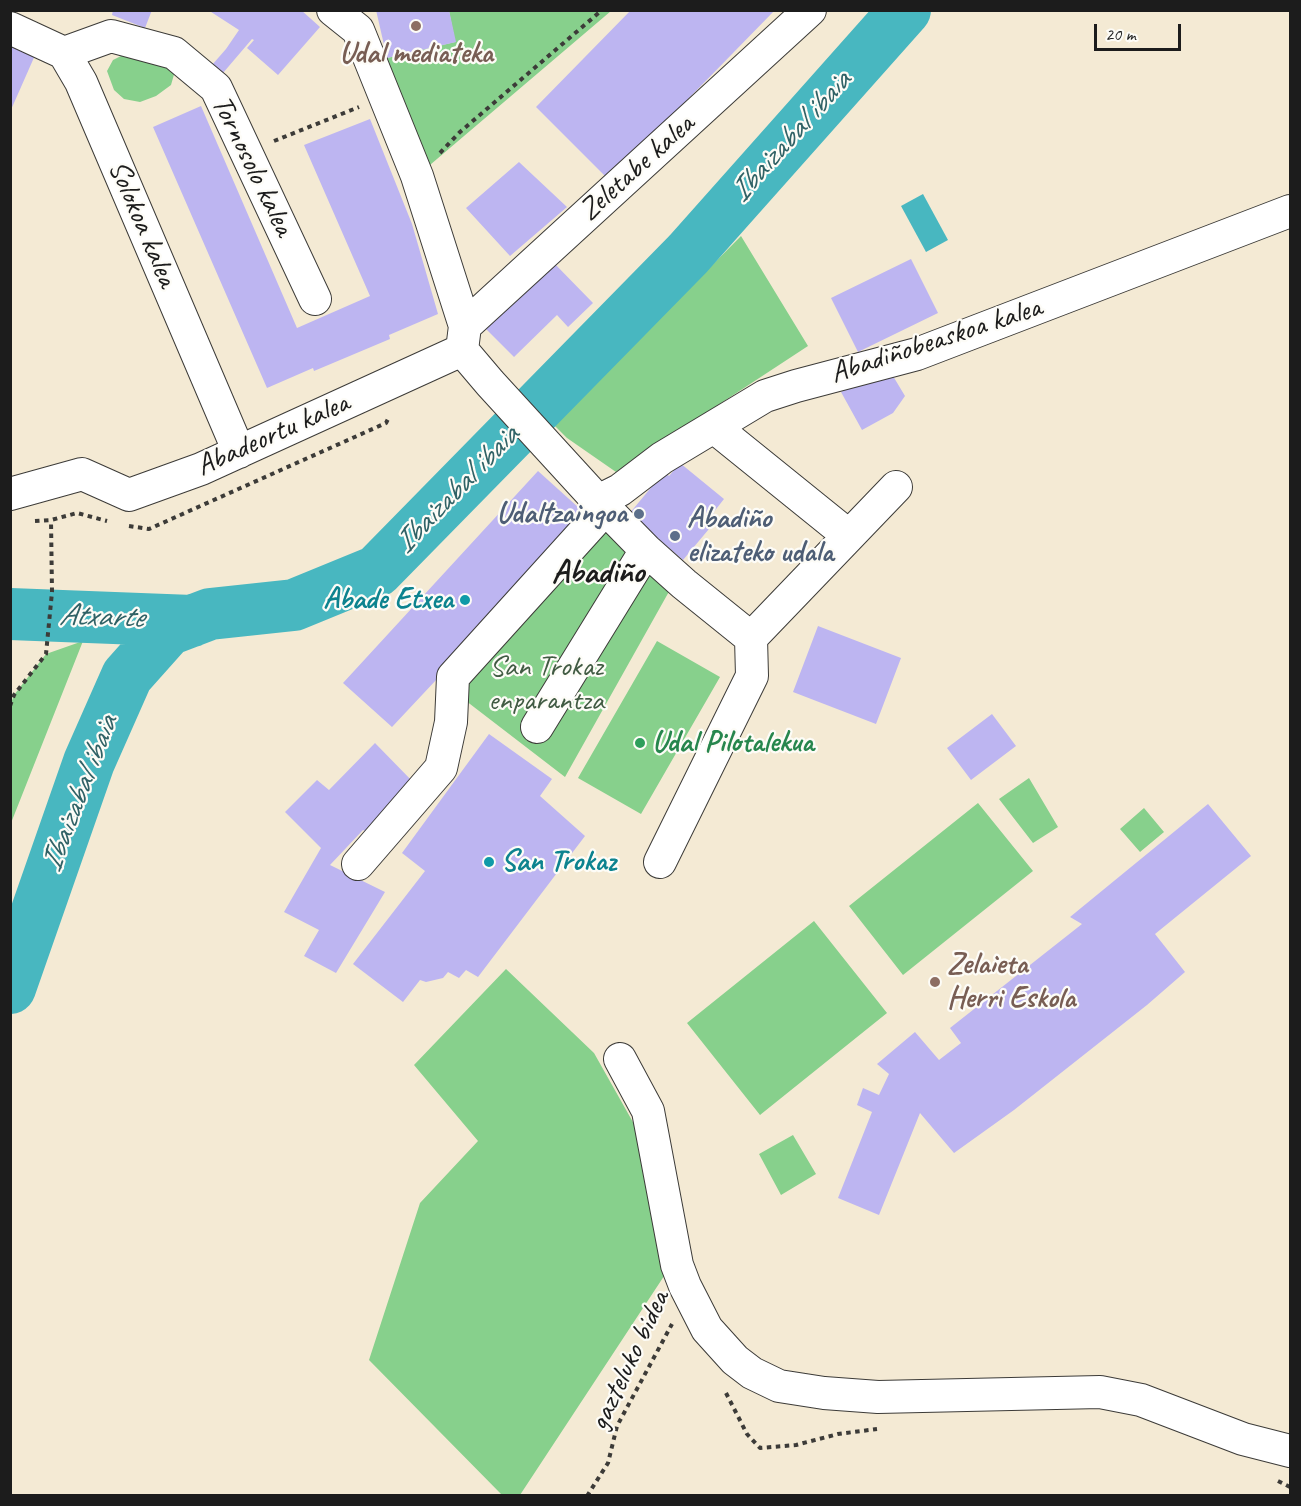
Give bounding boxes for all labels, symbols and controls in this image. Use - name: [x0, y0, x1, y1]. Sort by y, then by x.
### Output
- scale bar: [1097, 12, 1184, 50]
- marker: Udal mediateka: [409, 19, 423, 33]
- text: 20 m: [1105, 23, 1136, 45]
- place label: Udal mediateka: [339, 36, 493, 72]
- water label: Ibaizabal ibaia: [722, 63, 860, 211]
- street label: Tornosolo kalea: [203, 90, 301, 242]
- street label: Zeletabe kalea: [572, 107, 702, 229]
- street label: Solokoa kalea: [99, 155, 185, 293]
- street label: Abadiñobeaskoa kalea: [826, 290, 1046, 392]
- street label: Abadeortu kalea: [191, 385, 355, 485]
- water label: Ibaizabal ibaia: [386, 418, 528, 562]
- place label: Udaltzaingoa: [496, 496, 627, 532]
- place label: Abadiño elizateko udala: [687, 501, 833, 572]
- marker: Udaltzaingoa: [632, 507, 646, 521]
- marker: Abadiño elizateko udala: [668, 529, 682, 543]
- district label: Abadiño: [552, 553, 644, 593]
- place label: Abade Etxea: [323, 582, 453, 618]
- marker: Abade Etxea: [458, 593, 472, 607]
- water label: Atxarte: [58, 596, 144, 638]
- park label: San Trokaz enparantza: [488, 649, 604, 720]
- water label: Ibaizabal ibaia: [33, 711, 127, 877]
- place label: Udal Pilotalekua: [652, 725, 814, 761]
- marker: Udal Pilotalekua: [633, 736, 647, 750]
- place label: San Trokaz: [501, 844, 616, 880]
- marker: San Trokaz: [482, 855, 496, 869]
- place label: Zelaieta Herri Eskola: [947, 947, 1075, 1018]
- marker: Zelaieta Herri Eskola: [928, 975, 942, 989]
- street label: gazteluko bidea: [582, 1285, 678, 1437]

